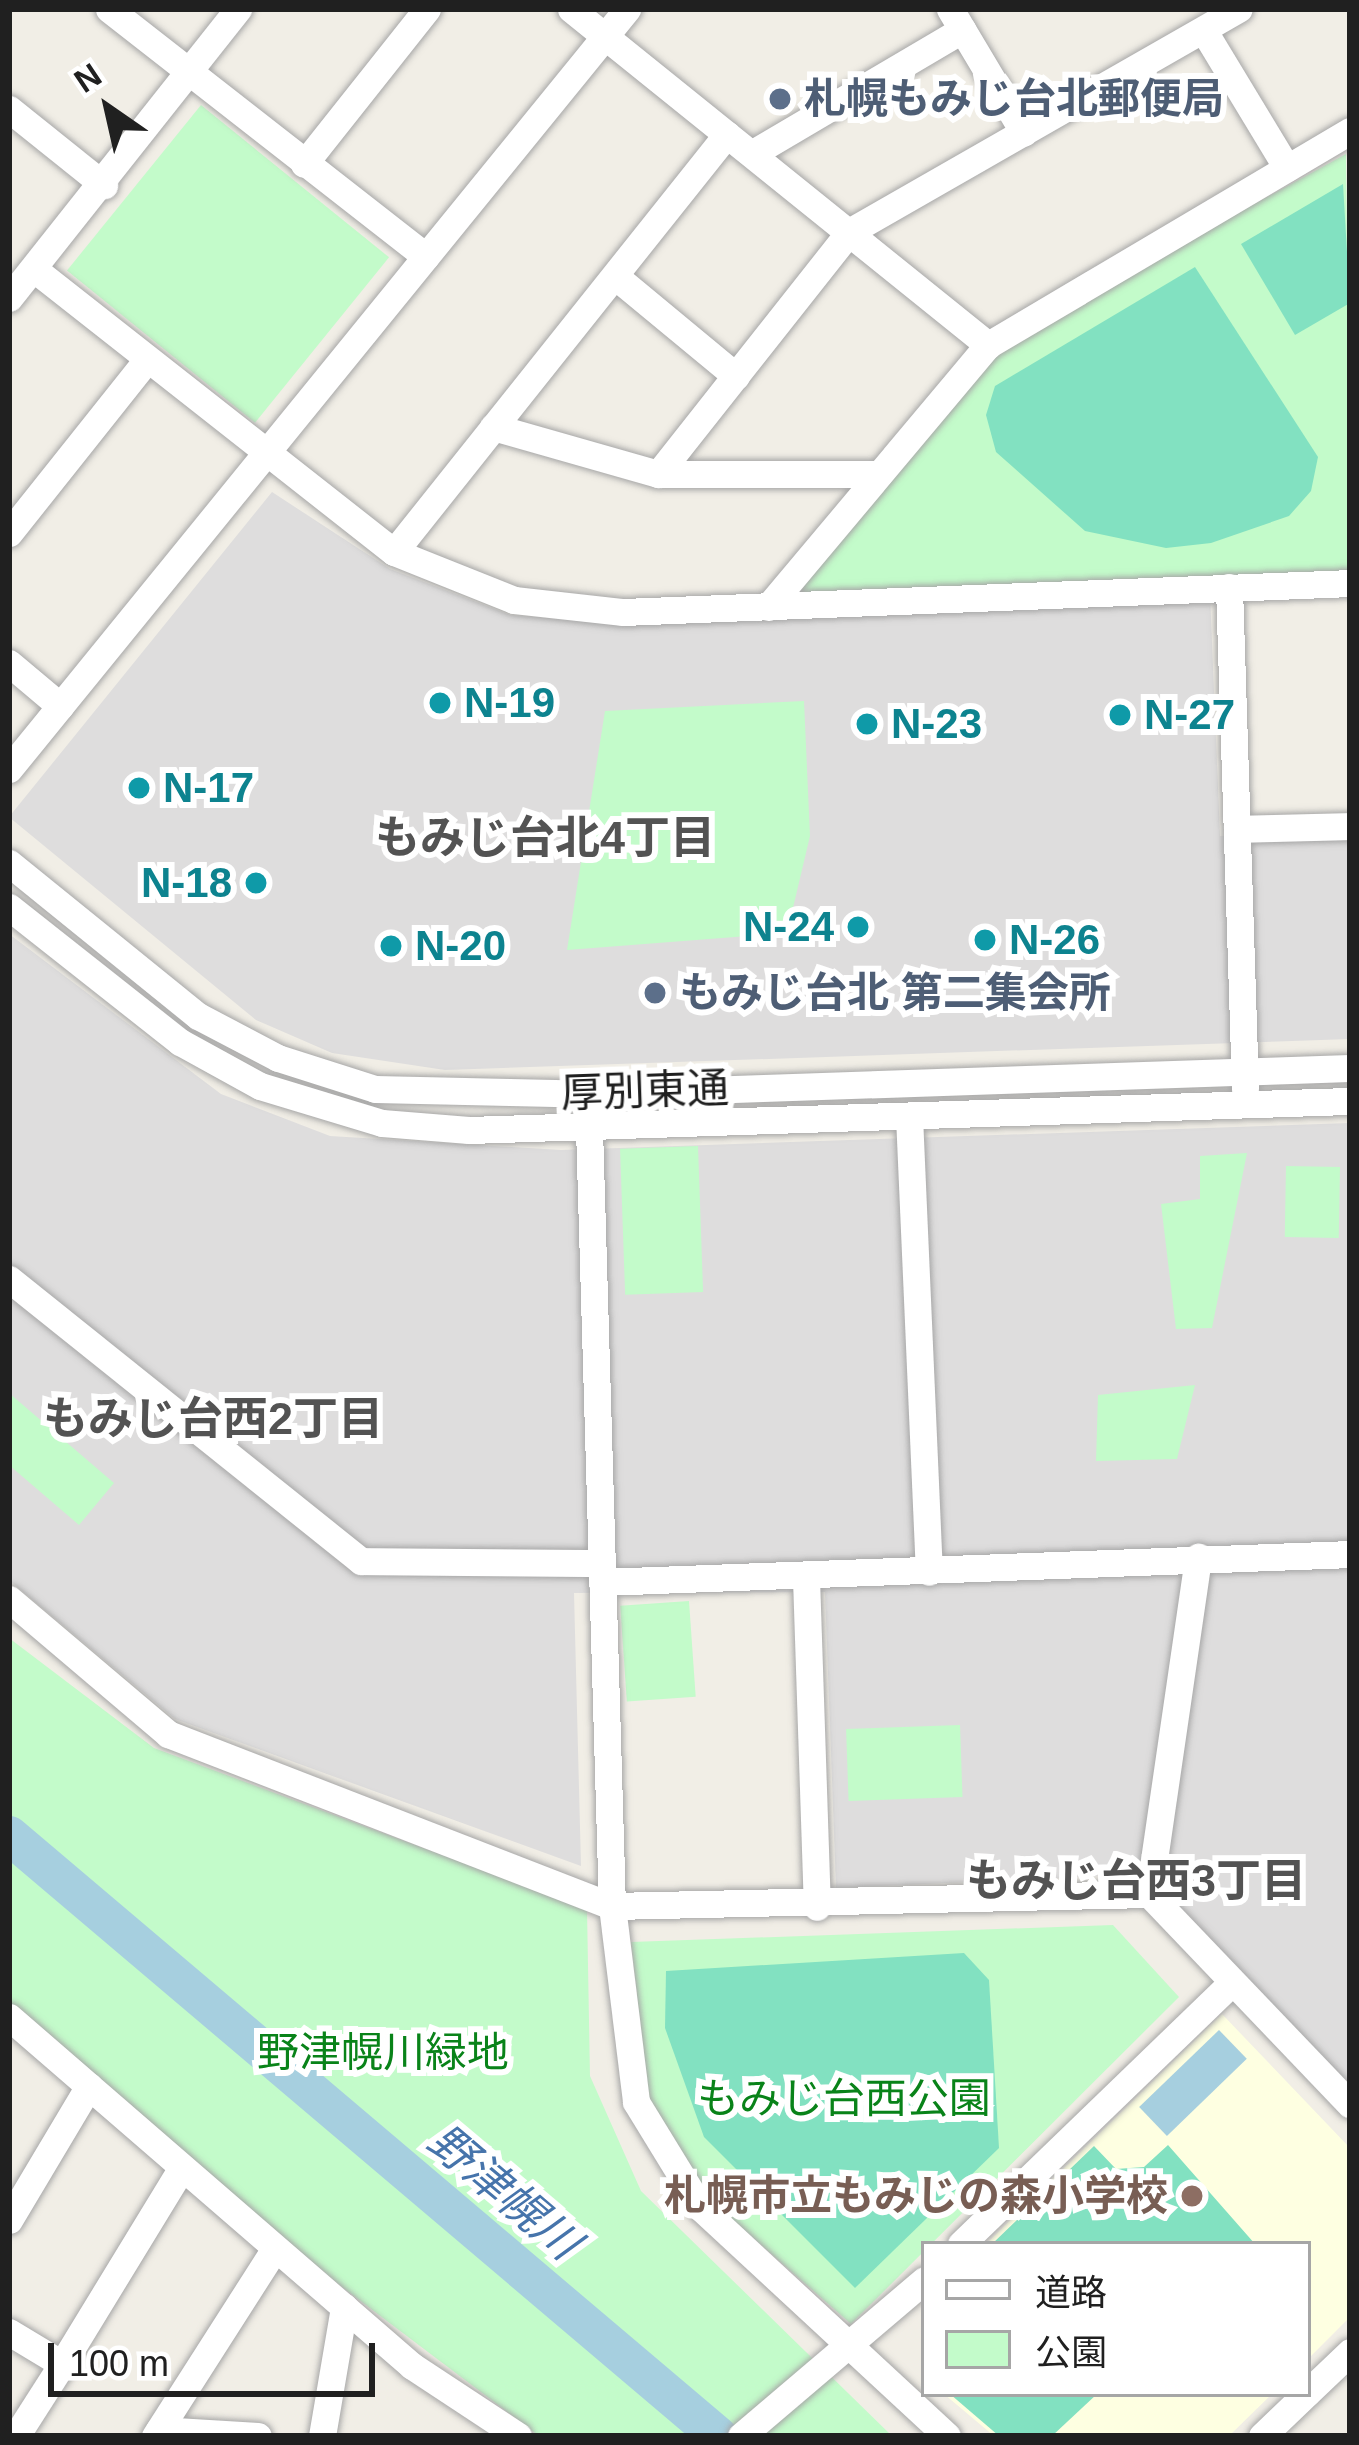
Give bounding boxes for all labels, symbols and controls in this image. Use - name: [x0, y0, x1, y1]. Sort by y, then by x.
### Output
- north arrow: [48, 48, 168, 168]
- text: N: [67, 56, 108, 100]
- place label: 札幌もみじ台北郵便局: [804, 74, 1224, 124]
- marker: 札幌もみじ台北郵便局: [767, 86, 793, 112]
- place label: N-19: [464, 678, 555, 728]
- marker: N-19: [427, 690, 453, 716]
- place label: N-27: [1144, 690, 1235, 740]
- place label: N-23: [891, 699, 982, 749]
- marker: N-27: [1107, 702, 1133, 728]
- marker: N-23: [854, 711, 880, 737]
- place label: N-17: [163, 763, 254, 813]
- marker: N-17: [126, 775, 152, 801]
- district label: もみじ台北4丁目: [375, 811, 715, 865]
- place label: N-18: [141, 858, 232, 908]
- marker: N-18: [243, 870, 269, 896]
- place label: N-24: [743, 902, 834, 952]
- marker: N-24: [845, 914, 871, 940]
- place label: N-26: [1009, 915, 1100, 965]
- place label: N-20: [415, 921, 506, 971]
- marker: N-26: [972, 927, 998, 953]
- marker: N-20: [378, 933, 404, 959]
- place label: もみじ台北 第二集会所: [679, 968, 1111, 1018]
- marker: もみじ台北 第二集会所: [642, 980, 668, 1006]
- street label: 厚別東通: [560, 1063, 730, 1119]
- district label: もみじ台西2丁目: [43, 1392, 383, 1446]
- district label: もみじ台西3丁目: [966, 1854, 1306, 1908]
- park label: 野津幌川緑地: [257, 2028, 509, 2078]
- park label: もみじ台西公園: [697, 2074, 991, 2124]
- water label: 野津幌川: [418, 2113, 590, 2271]
- place label: 札幌市立もみじの森小学校: [664, 2171, 1168, 2221]
- marker: 札幌市立もみじの森小学校: [1179, 2183, 1205, 2209]
- legend: [921, 2241, 1311, 2397]
- text: 道路: [1035, 2272, 1107, 2313]
- scale bar: [54, 2319, 381, 2393]
- text: 公園: [1035, 2332, 1107, 2373]
- text: 100 m: [69, 2343, 169, 2384]

